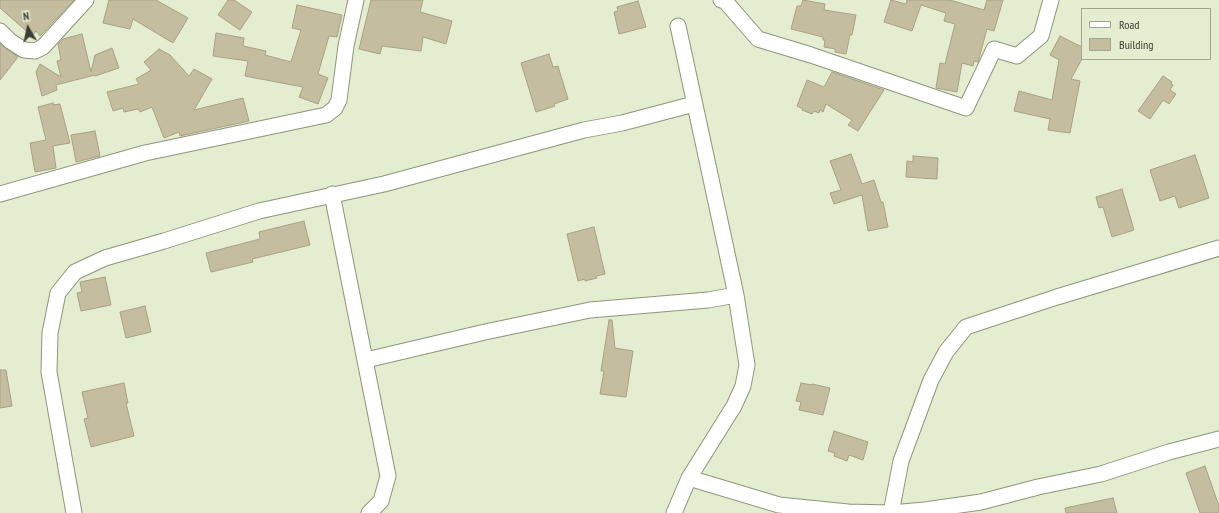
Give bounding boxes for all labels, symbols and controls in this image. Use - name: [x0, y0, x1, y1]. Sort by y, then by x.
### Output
- north arrow: [8, 8, 48, 48]
- legend: [1081, 8, 1211, 60]
- text: N: [22, 9, 30, 24]
- text: Road: [1119, 17, 1139, 32]
- text: Building: [1119, 37, 1154, 52]

